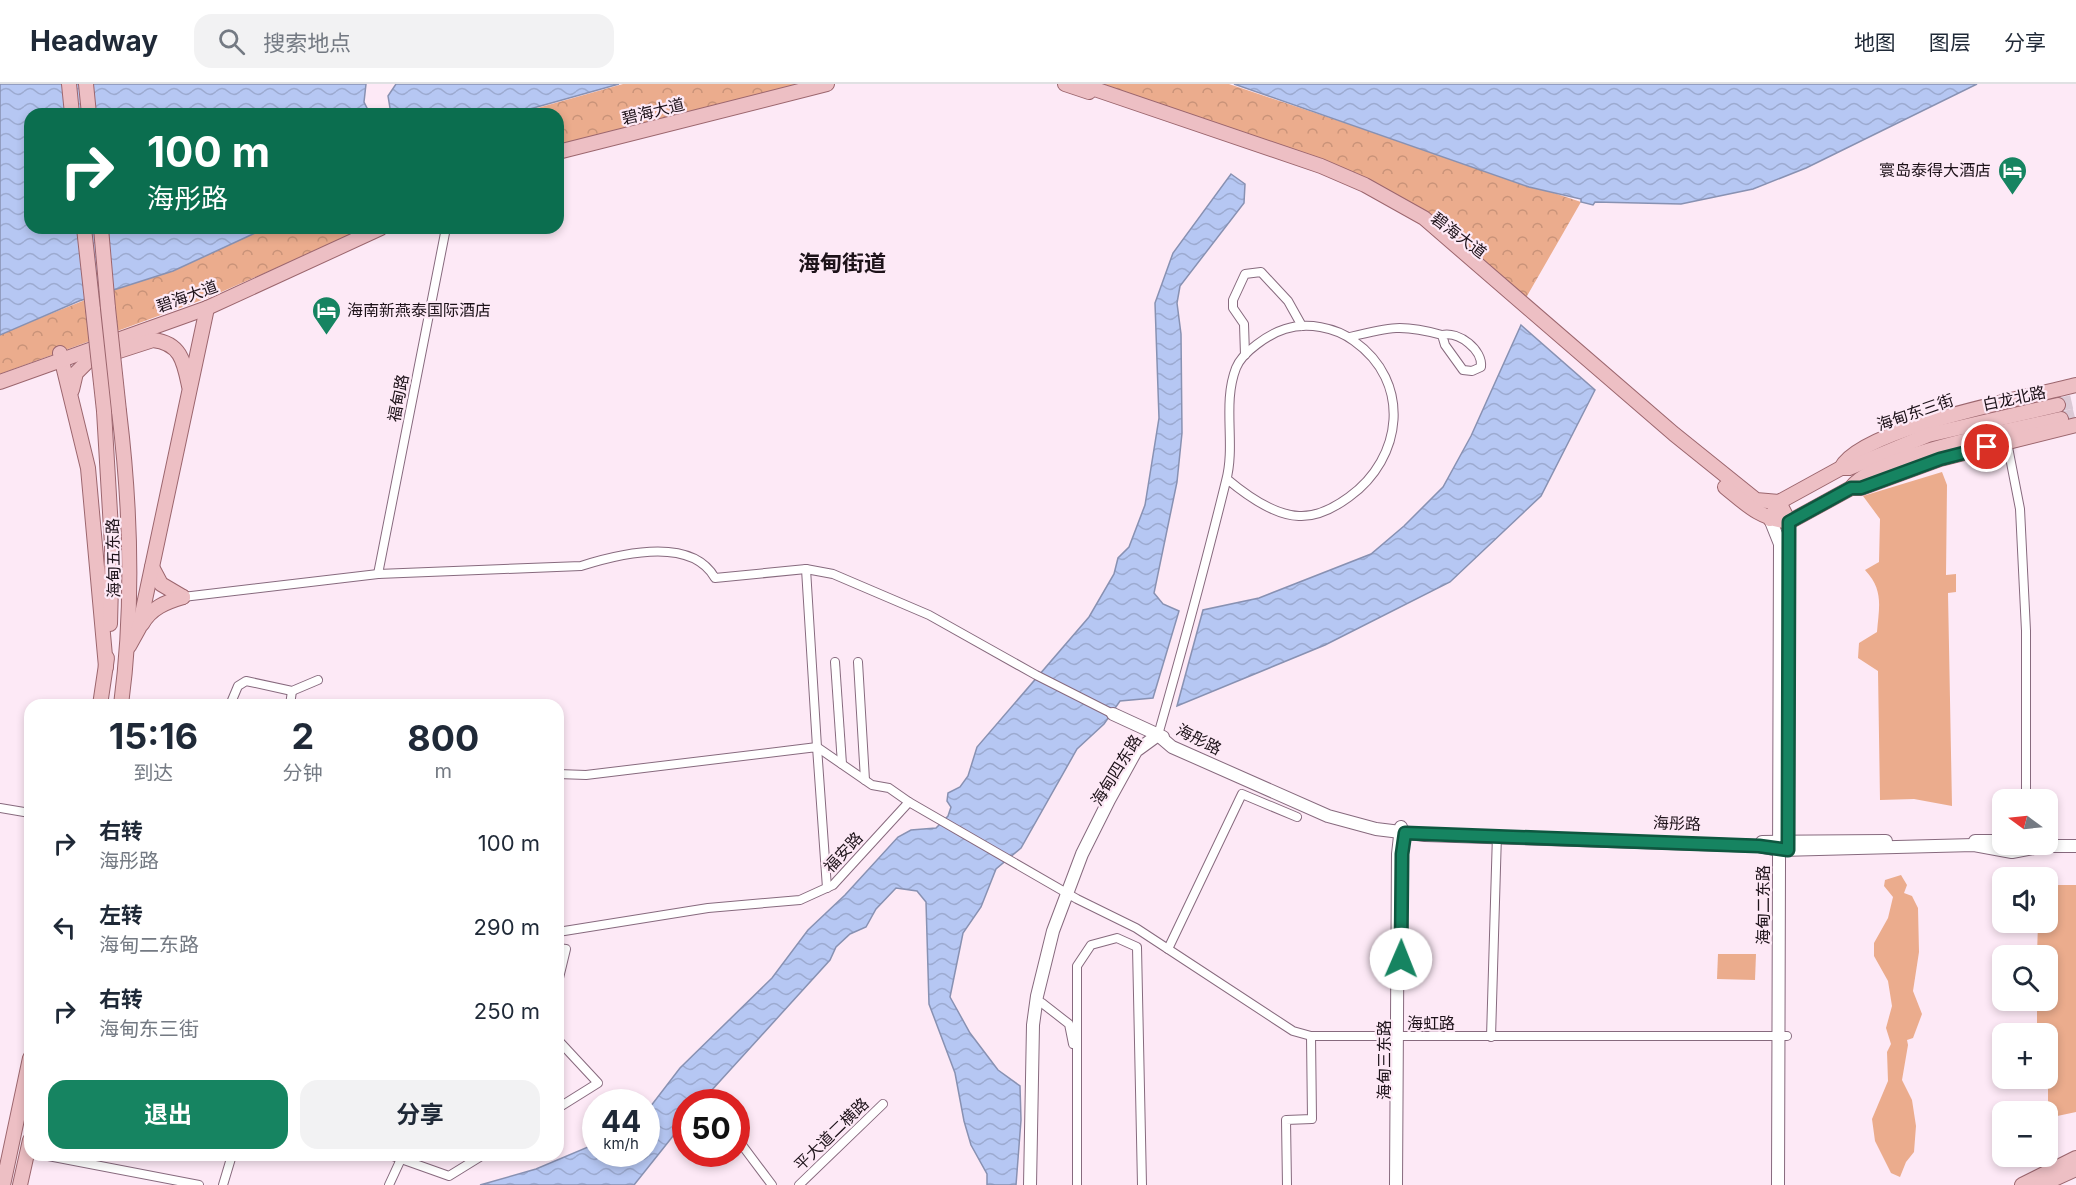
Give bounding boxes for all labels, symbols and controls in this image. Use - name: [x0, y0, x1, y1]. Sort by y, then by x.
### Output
- search box: [194, 14, 614, 68]
- text: Headway: [30, 24, 158, 58]
- icon: search: [215, 25, 248, 58]
- text: 搜索地点: [263, 30, 351, 56]
- text: 地图: [1854, 30, 1896, 55]
- text: 图层: [1929, 30, 1971, 55]
- text: 分享: [2004, 30, 2046, 55]
- street label: 碧海大道: [620, 94, 686, 128]
- text: 100 m: [147, 126, 270, 177]
- icon: right: [48, 132, 126, 210]
- hotel icon: 寰岛泰得大酒店: [1996, 154, 2028, 196]
- place label: 寰岛泰得大酒店: [1879, 160, 1991, 180]
- text: 海彤路: [147, 182, 228, 215]
- street label: 碧海大道: [1427, 208, 1491, 262]
- district label: 海甸街道: [798, 250, 886, 276]
- street label: 碧海大道: [154, 276, 220, 316]
- hotel icon: 海南新燕泰国际酒店: [310, 294, 342, 336]
- place label: 海南新燕泰国际酒店: [347, 300, 491, 320]
- street label: 福甸路: [384, 373, 412, 423]
- street label: 白龙北路: [1981, 382, 2047, 414]
- street label: 海甸东三街: [1874, 390, 1956, 434]
- pin: [1961, 421, 2012, 472]
- icon: arrive: [1970, 430, 2003, 463]
- street label: 海甸五东路: [102, 518, 124, 598]
- text: 15:16: [109, 714, 198, 758]
- text: 2: [291, 714, 314, 758]
- text: 800: [407, 716, 479, 760]
- street label: 海彤路: [1173, 719, 1225, 759]
- street label: 海甸四东路: [1086, 731, 1146, 809]
- text: m: [435, 759, 452, 783]
- text: 到达: [133, 761, 173, 785]
- text: 分钟: [283, 761, 323, 785]
- north arrow: [1992, 789, 2058, 855]
- map controls: [1992, 789, 2058, 1167]
- street label: 海彤路: [1653, 812, 1701, 834]
- text: 右转: [99, 818, 143, 844]
- icon: right: [48, 827, 81, 860]
- street label: 福安路: [819, 828, 867, 876]
- text: 100 m: [478, 830, 540, 856]
- text: 海彤路: [99, 849, 159, 873]
- street label: 海甸二东路: [1753, 865, 1773, 945]
- button: sound: [1992, 867, 2058, 933]
- text: 左转: [99, 902, 143, 928]
- icon: left: [48, 911, 81, 944]
- text: 290 m: [474, 914, 540, 940]
- position arrow: [1369, 927, 1433, 991]
- text: 海甸二东路: [99, 933, 199, 957]
- button: search: [1992, 945, 2058, 1011]
- text: 右转: [99, 986, 143, 1012]
- icon: right: [48, 995, 81, 1028]
- text: 250 m: [474, 998, 540, 1024]
- street label: 海虹路: [1407, 1013, 1455, 1033]
- text: 海甸东三街: [99, 1017, 199, 1041]
- street label: 海甸三东路: [1374, 1020, 1394, 1100]
- button: +: [1992, 1023, 2058, 1089]
- button: 退出: [48, 1080, 288, 1149]
- button: 分享: [300, 1080, 540, 1149]
- speed limit sign: 50: [672, 1089, 750, 1167]
- street label: 平大道二横路: [790, 1093, 872, 1175]
- button: −: [1992, 1101, 2058, 1167]
- text: 44: [601, 1103, 641, 1139]
- text: km/h: [603, 1134, 639, 1153]

